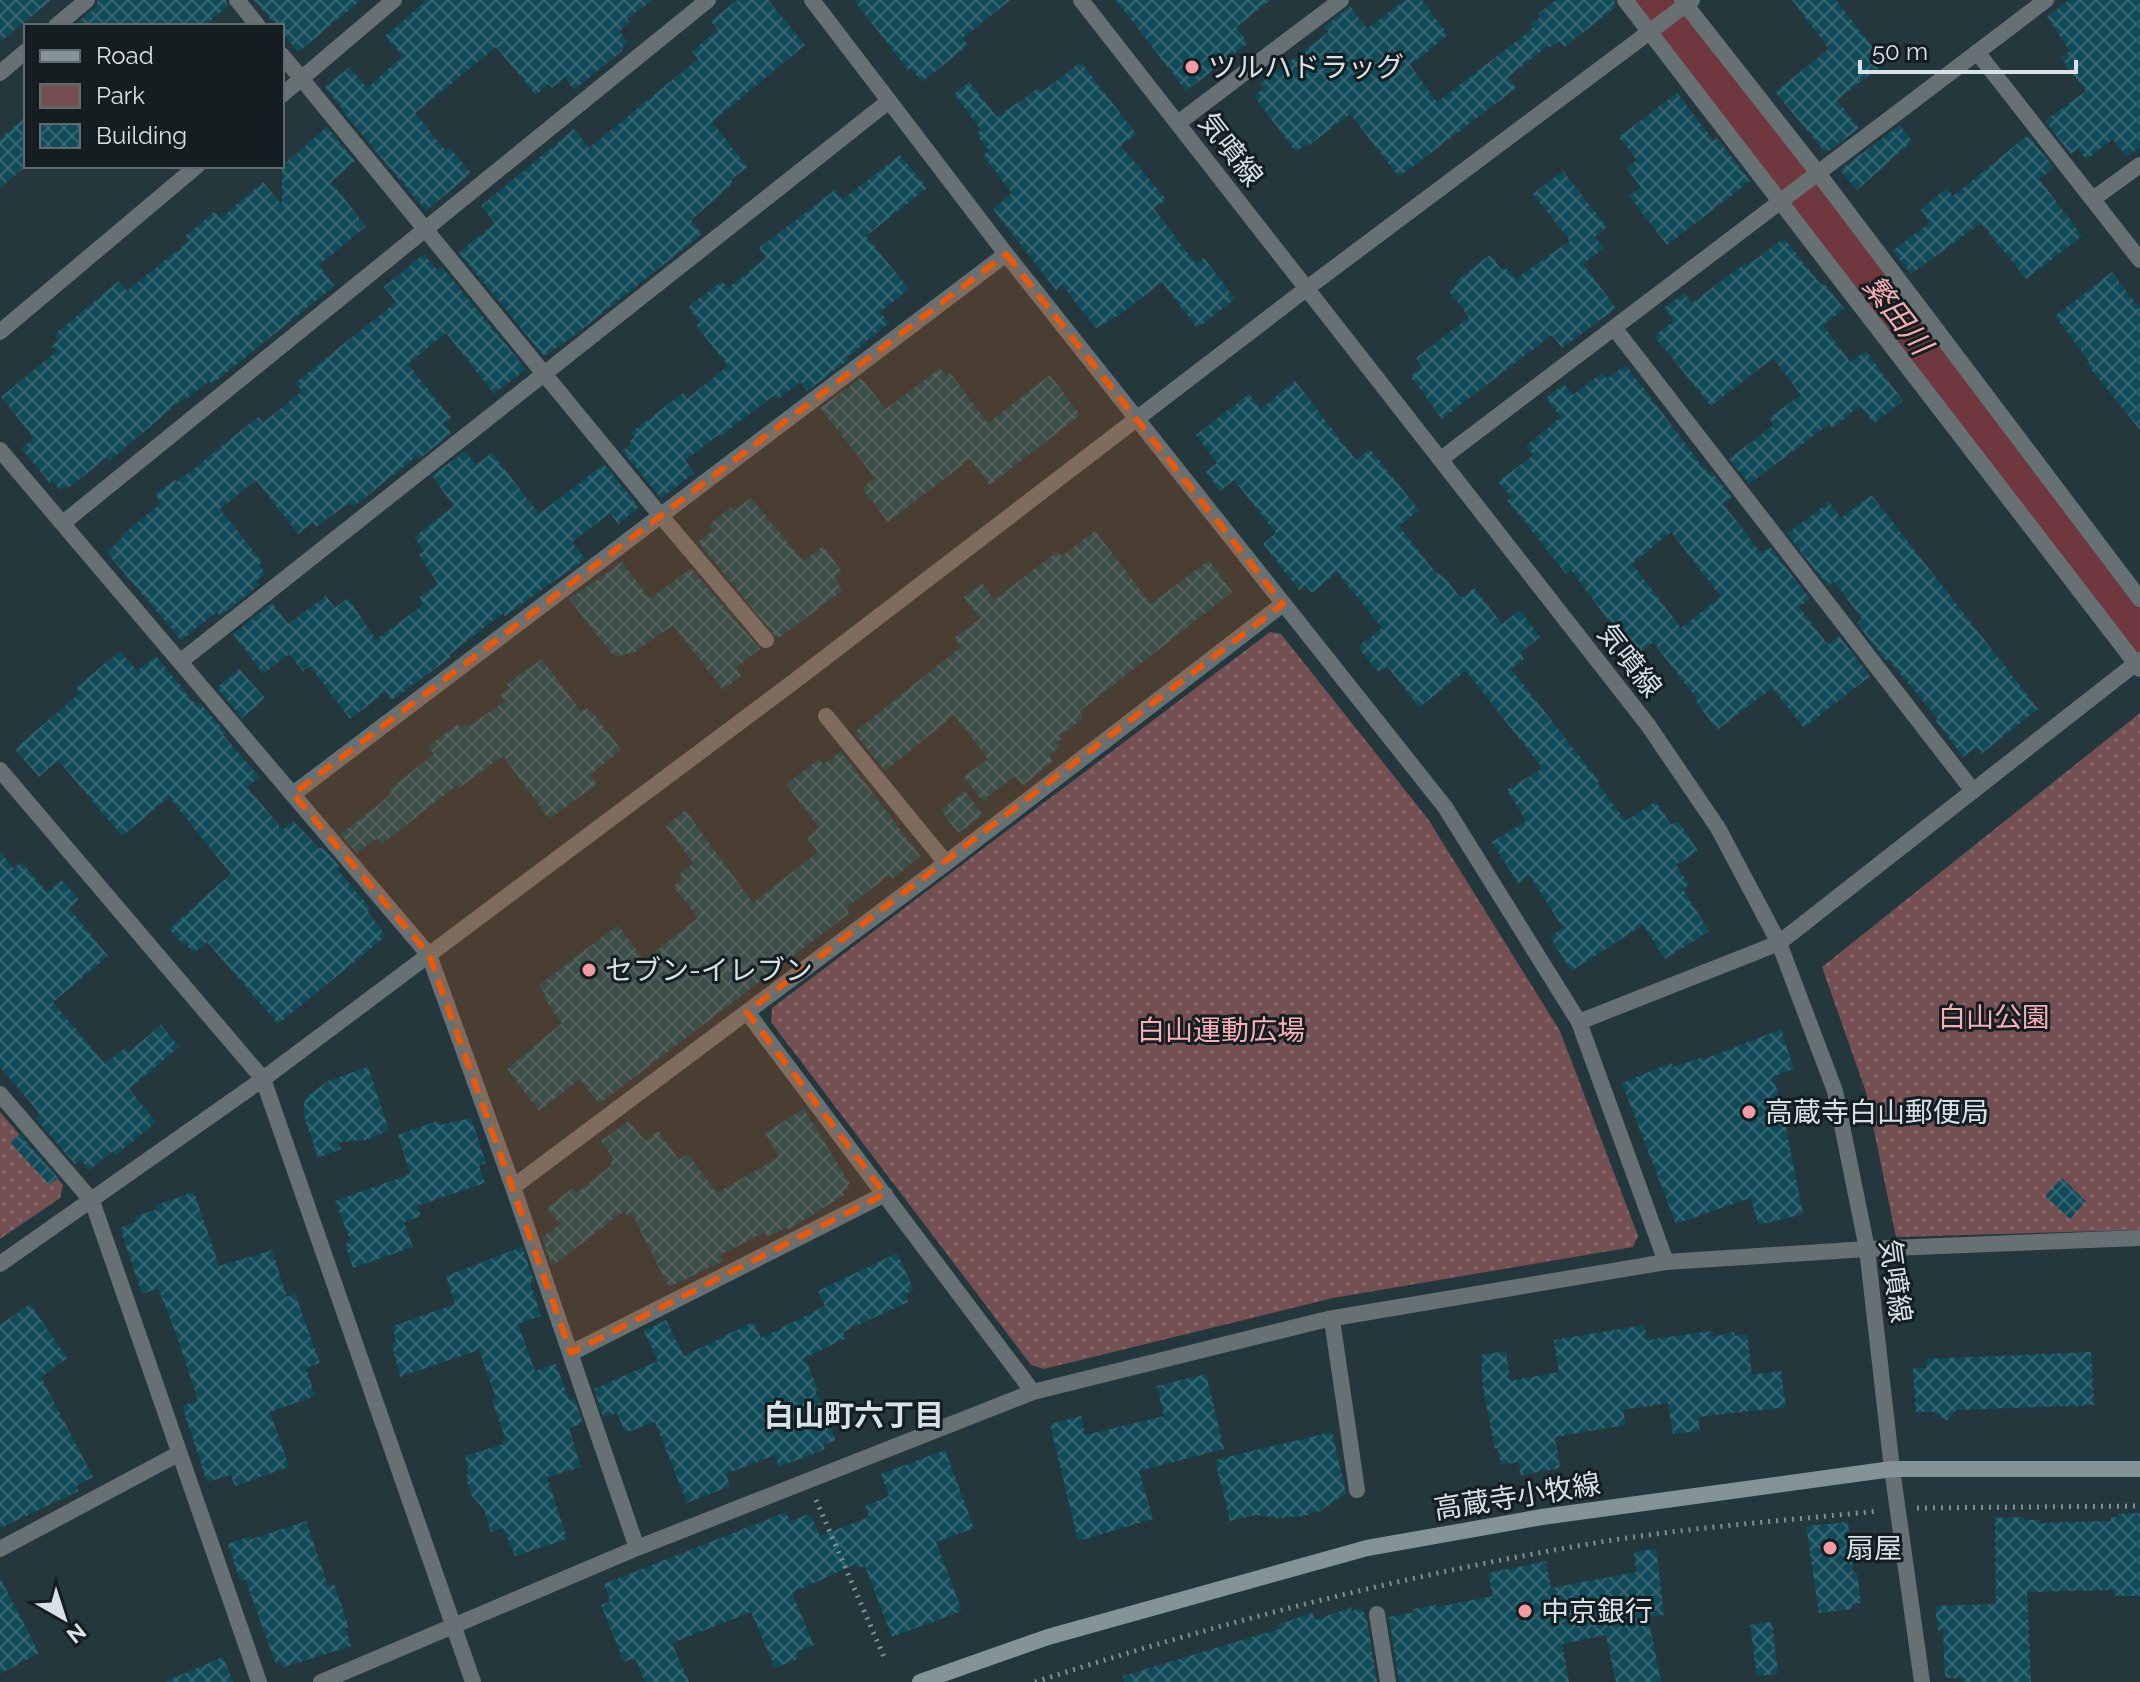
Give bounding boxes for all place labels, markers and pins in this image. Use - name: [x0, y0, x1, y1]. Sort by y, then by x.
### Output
- place label: ツルハドラッグ: [1208, 51, 1404, 84]
- marker: ツルハドラッグ: [1183, 58, 1201, 76]
- place label: セブン-イレブン: [605, 954, 813, 987]
- marker: セブン-イレブン: [580, 961, 598, 979]
- place label: 高蔵寺白山郵便局: [1765, 1096, 1989, 1129]
- marker: 高蔵寺白山郵便局: [1740, 1103, 1758, 1121]
- place label: 扇屋: [1846, 1532, 1902, 1565]
- marker: 扇屋: [1821, 1539, 1839, 1557]
- place label: 中京銀行: [1541, 1595, 1653, 1628]
- marker: 中京銀行: [1516, 1602, 1534, 1620]

